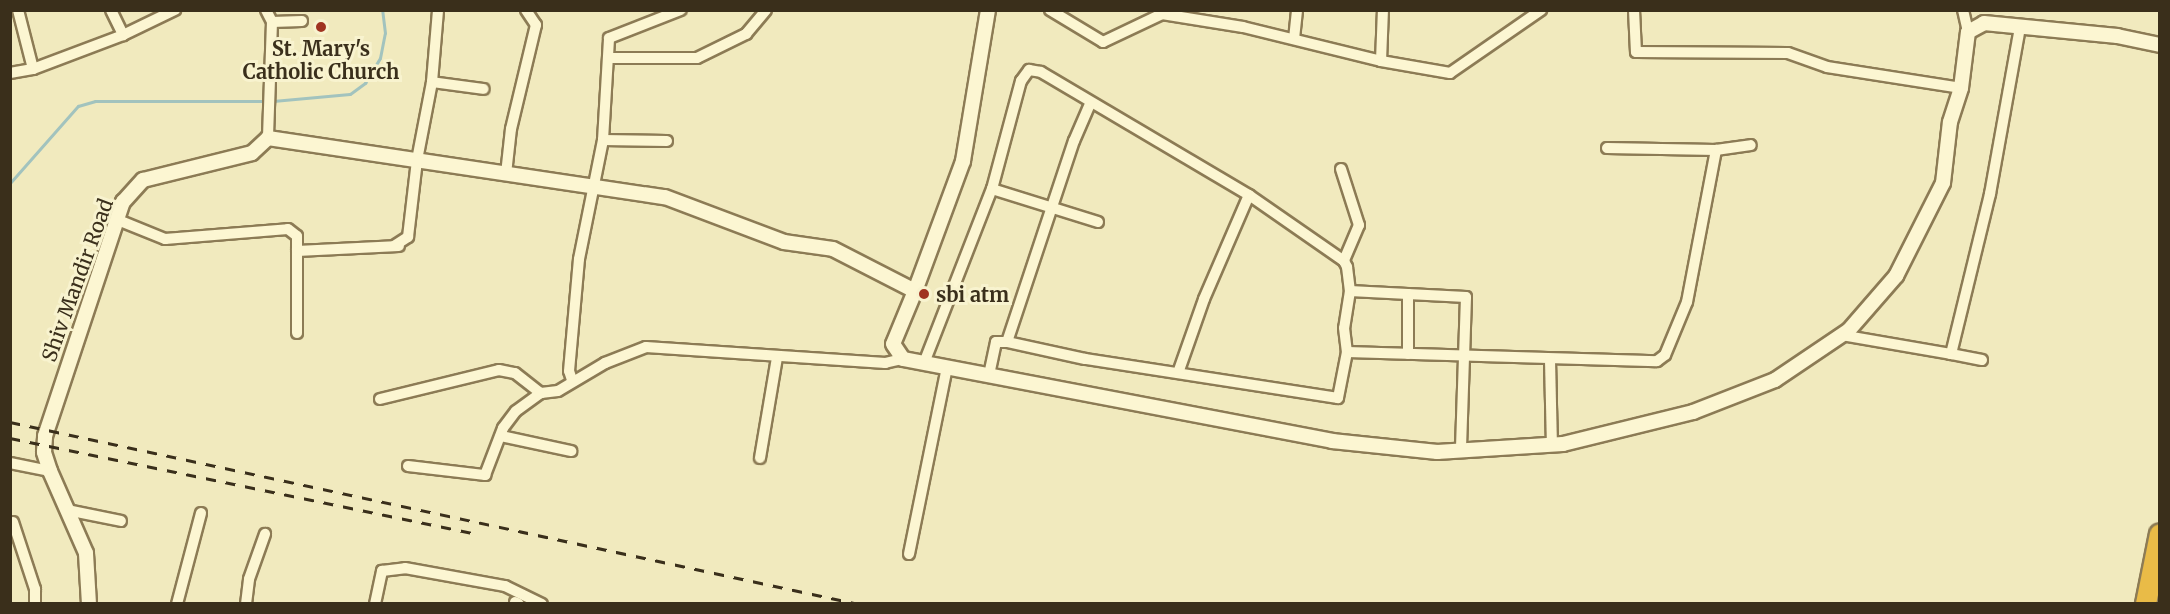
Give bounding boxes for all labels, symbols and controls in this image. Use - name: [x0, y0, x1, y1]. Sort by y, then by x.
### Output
- marker: St. Mary's Catholic Church: [314, 20, 328, 34]
- place label: St. Mary's Catholic Church: [243, 36, 399, 83]
- street label: Shiv Mandir Road: [36, 195, 118, 365]
- place label: sbi atm: [936, 282, 1009, 306]
- marker: sbi atm: [917, 287, 931, 301]

